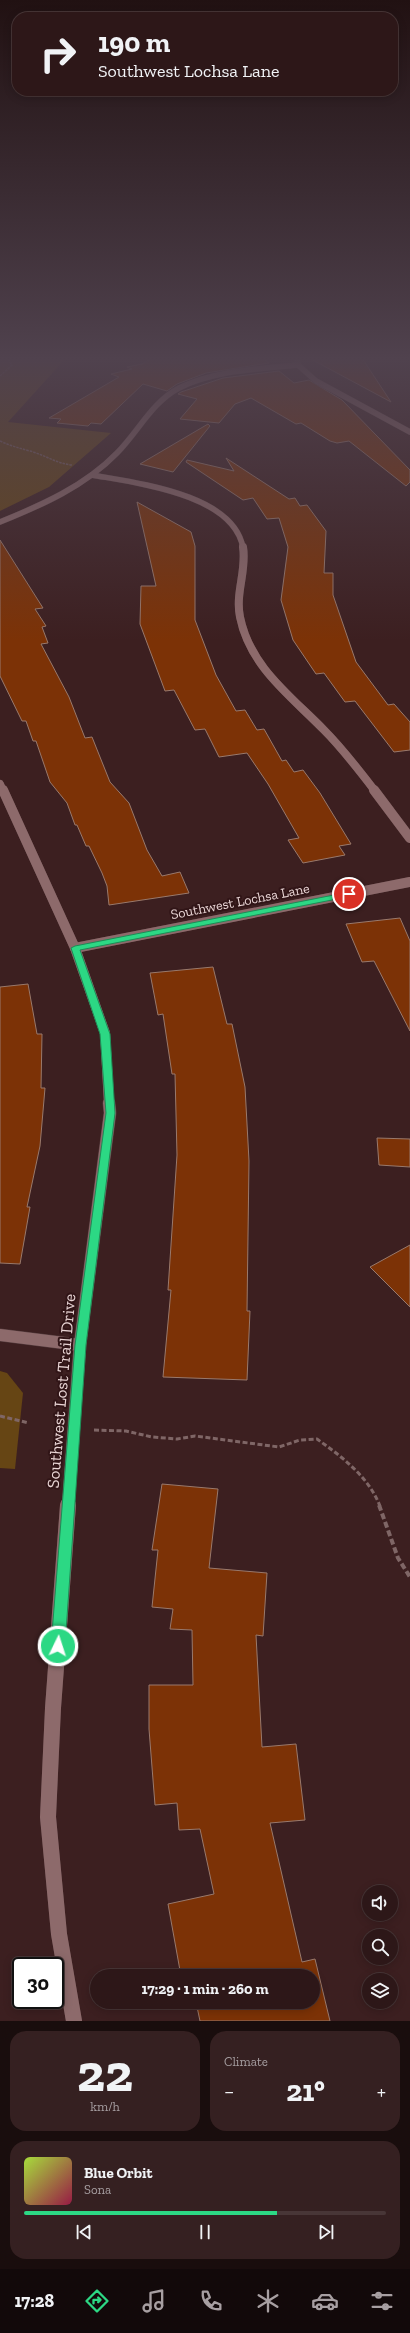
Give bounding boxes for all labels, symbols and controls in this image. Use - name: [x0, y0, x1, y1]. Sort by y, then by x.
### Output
- text: 190 m: [98, 26, 170, 59]
- icon: right: [32, 28, 84, 80]
- text: Southwest Lochsa Lane: [98, 60, 279, 82]
- pin: [332, 877, 366, 911]
- street label: Southwest Lochsa Lane: [169, 880, 311, 923]
- icon: arrive: [338, 883, 360, 905]
- street label: Southwest Lost Trail Drive: [43, 1293, 79, 1489]
- position arrow: [37, 1625, 79, 1667]
- map controls: [362, 1885, 398, 2009]
- button: sound: [362, 1885, 398, 1921]
- button: search: [362, 1929, 398, 1965]
- speed limit sign: 30: [12, 1957, 64, 2009]
- button: layers: [362, 1973, 398, 2009]
- text: 17:29 · 1 min · 260 m: [141, 1980, 269, 1998]
- text: 22: [77, 2042, 133, 2104]
- text: Climate: [224, 2054, 268, 2069]
- text: 21°: [286, 2073, 325, 2109]
- text: −: [224, 2078, 234, 2105]
- text: +: [377, 2078, 386, 2105]
- text: km/h: [90, 2099, 120, 2114]
- text: Blue Orbit: [84, 2164, 152, 2182]
- text: Sona: [84, 2182, 111, 2197]
- icon: previous: [73, 2221, 95, 2243]
- icon: pause: [194, 2221, 216, 2243]
- icon: next: [315, 2221, 337, 2243]
- icon: directions: [83, 2287, 111, 2315]
- icon: music: [140, 2287, 168, 2315]
- icon: phone: [197, 2287, 225, 2315]
- icon: climate: [254, 2287, 282, 2315]
- icon: car: [311, 2287, 339, 2315]
- icon: filters: [368, 2287, 396, 2315]
- text: 17:28: [14, 2290, 54, 2312]

